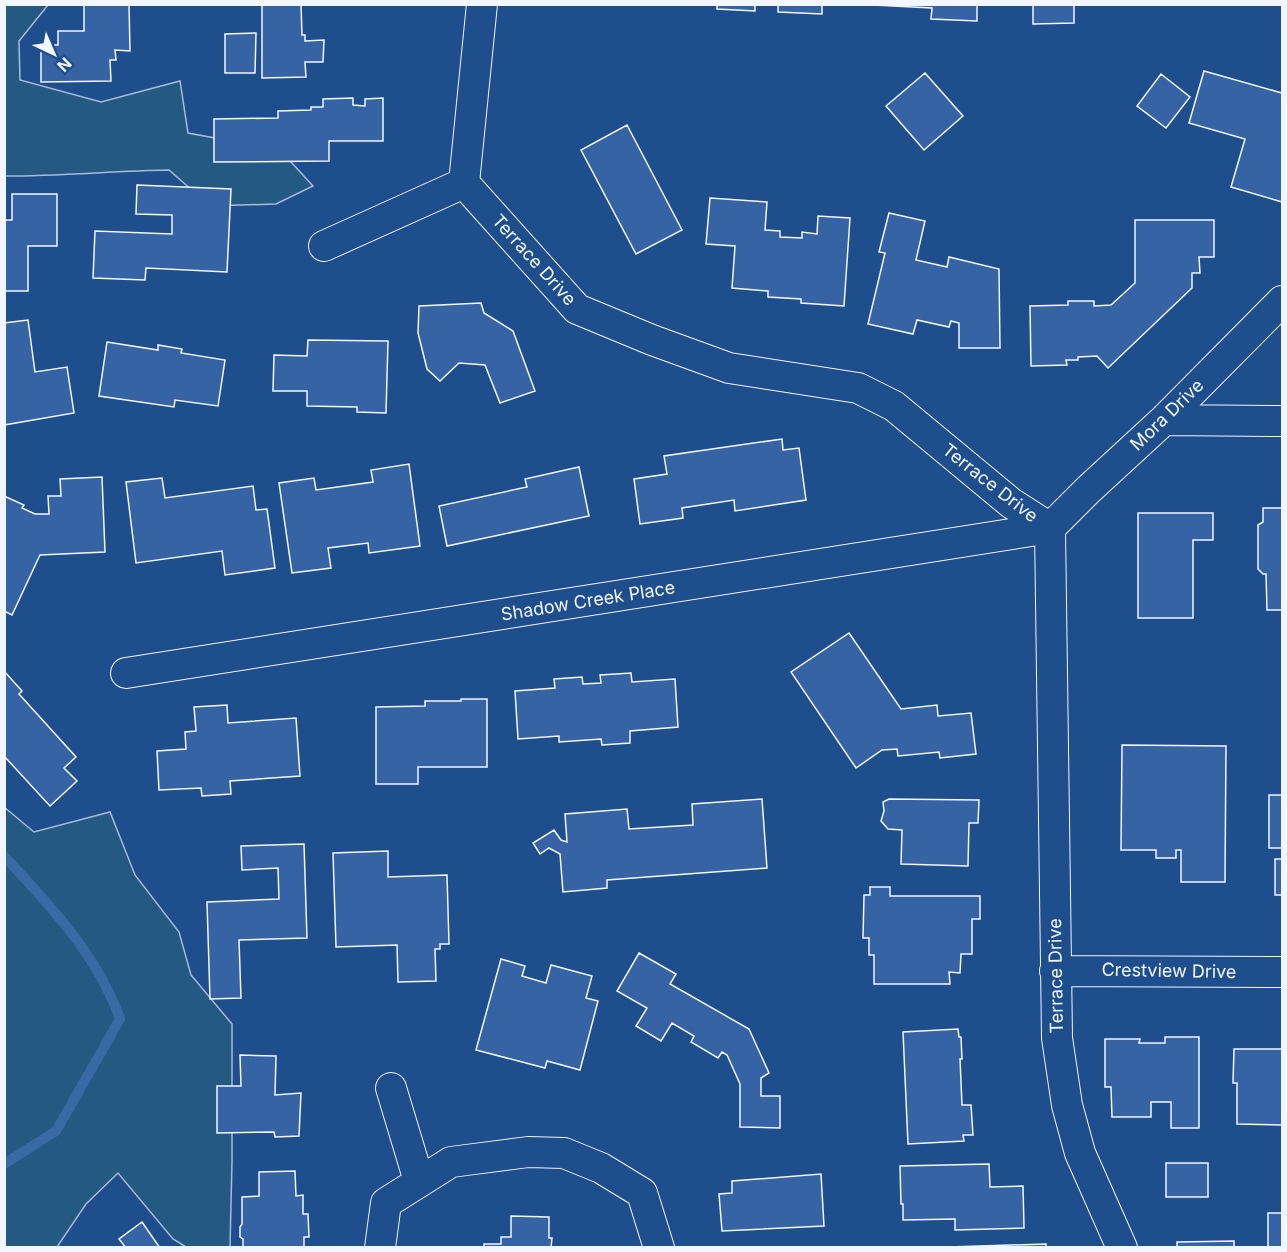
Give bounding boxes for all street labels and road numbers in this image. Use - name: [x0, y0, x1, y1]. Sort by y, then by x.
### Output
- street label: Terrace Drive: [488, 210, 581, 309]
- street label: Mora Drive: [1126, 375, 1208, 455]
- street label: Terrace Drive: [938, 439, 1042, 526]
- street label: Shadow Creek Place: [499, 576, 676, 625]
- street label: Terrace Drive: [1044, 918, 1067, 1034]
- street label: Crestview Drive: [1101, 959, 1237, 982]

